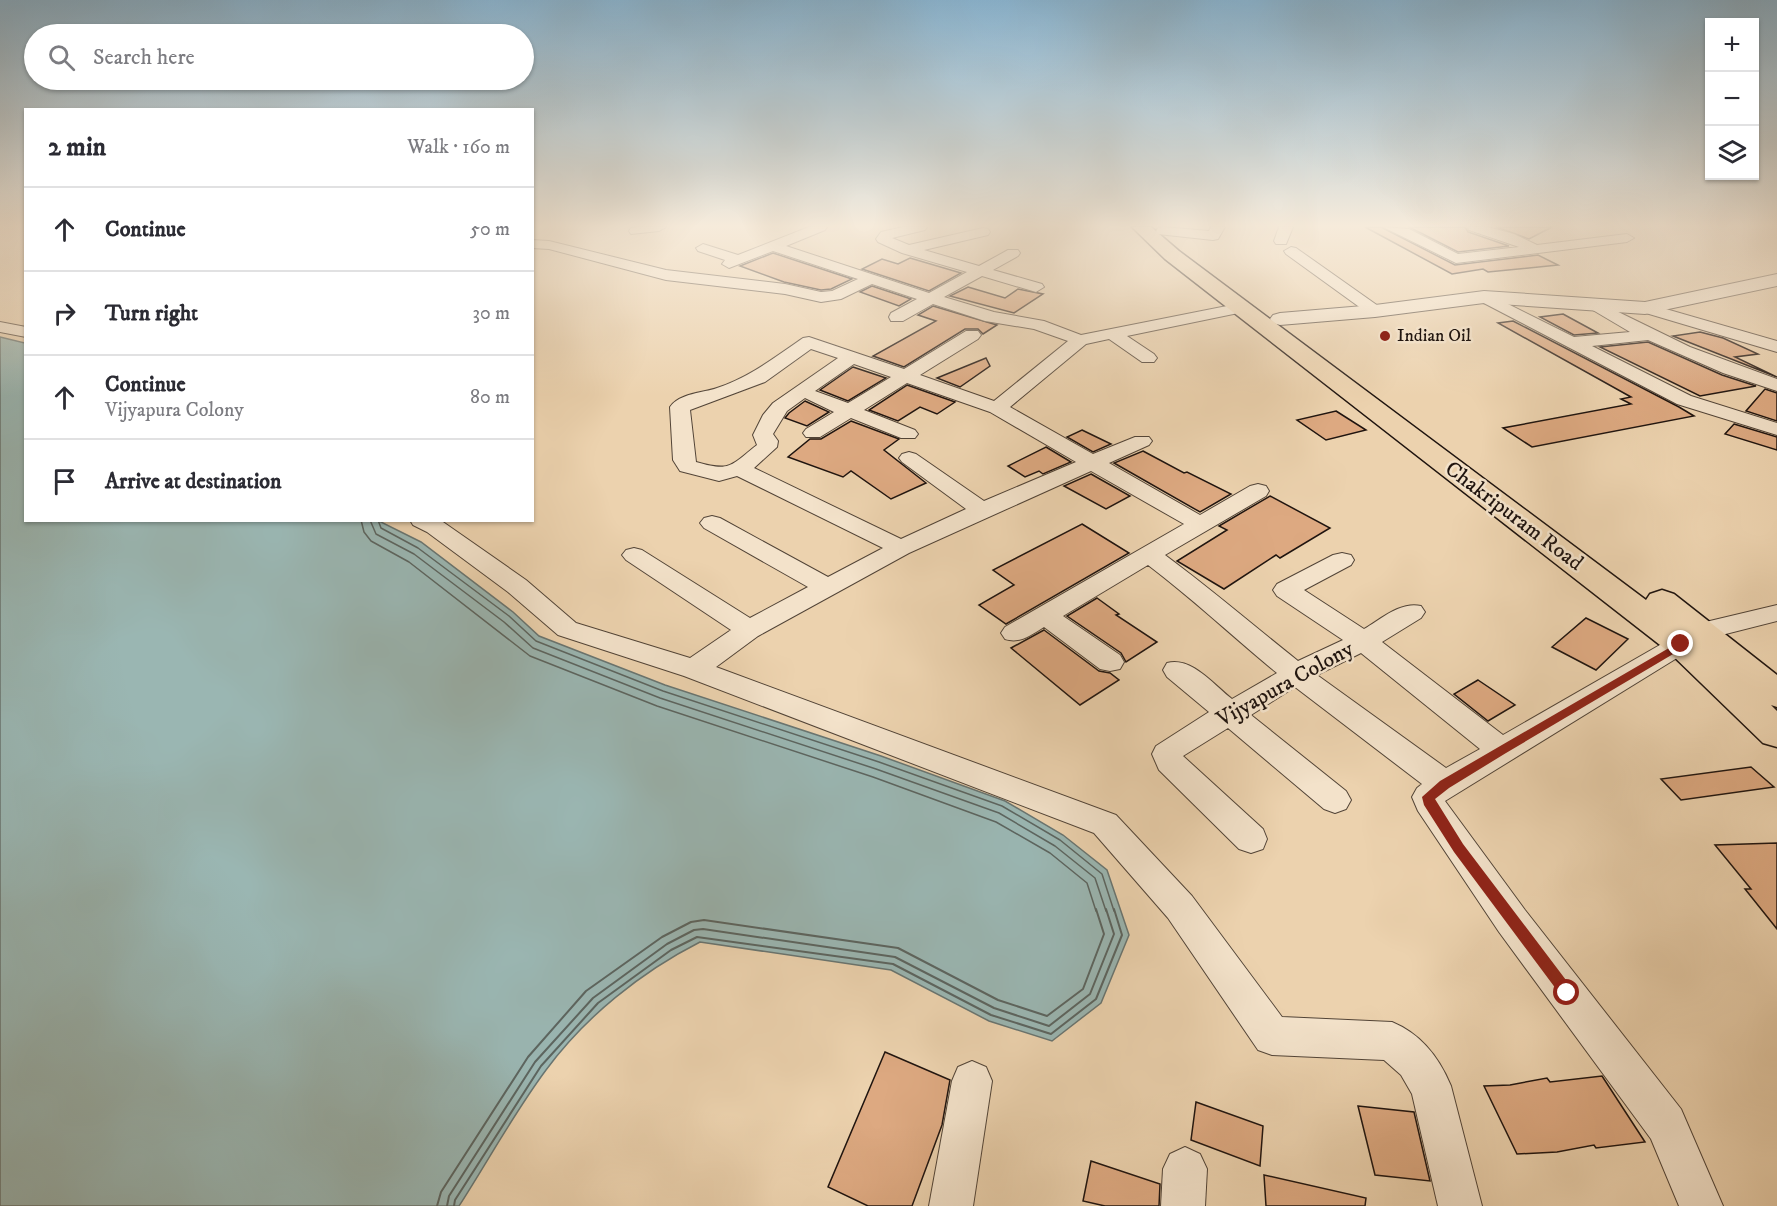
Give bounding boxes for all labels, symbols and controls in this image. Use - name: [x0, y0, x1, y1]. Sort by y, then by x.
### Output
- map controls: [1705, 18, 1759, 180]
- button: +: [1705, 18, 1759, 72]
- search box: [24, 24, 534, 90]
- icon: search: [45, 41, 78, 74]
- text: Search here: [93, 44, 195, 71]
- button: −: [1705, 72, 1759, 126]
- button: layers: [1705, 126, 1759, 180]
- text: 2 min: [48, 131, 106, 164]
- text: Walk · 160 m: [407, 135, 510, 160]
- icon: ahead: [48, 213, 81, 246]
- text: Continue: [105, 216, 186, 243]
- text: 50 m: [470, 217, 510, 242]
- icon: right: [48, 297, 81, 330]
- text: Turn right: [105, 300, 198, 327]
- text: 30 m: [472, 301, 510, 326]
- place label: Indian Oil: [1397, 325, 1472, 347]
- marker: Indian Oil: [1378, 329, 1392, 343]
- text: Continue: [105, 371, 186, 398]
- icon: ahead: [48, 381, 81, 414]
- text: 80 m: [470, 385, 510, 410]
- text: Vijyapura Colony: [105, 398, 244, 423]
- street label: Chakripuram Road: [1439, 455, 1589, 577]
- icon: arrive: [48, 465, 81, 498]
- text: Arrive at destination: [105, 468, 282, 495]
- route end: [1667, 630, 1693, 656]
- street label: Vijyapura Colony: [1211, 635, 1359, 733]
- route start: [1553, 979, 1579, 1005]

